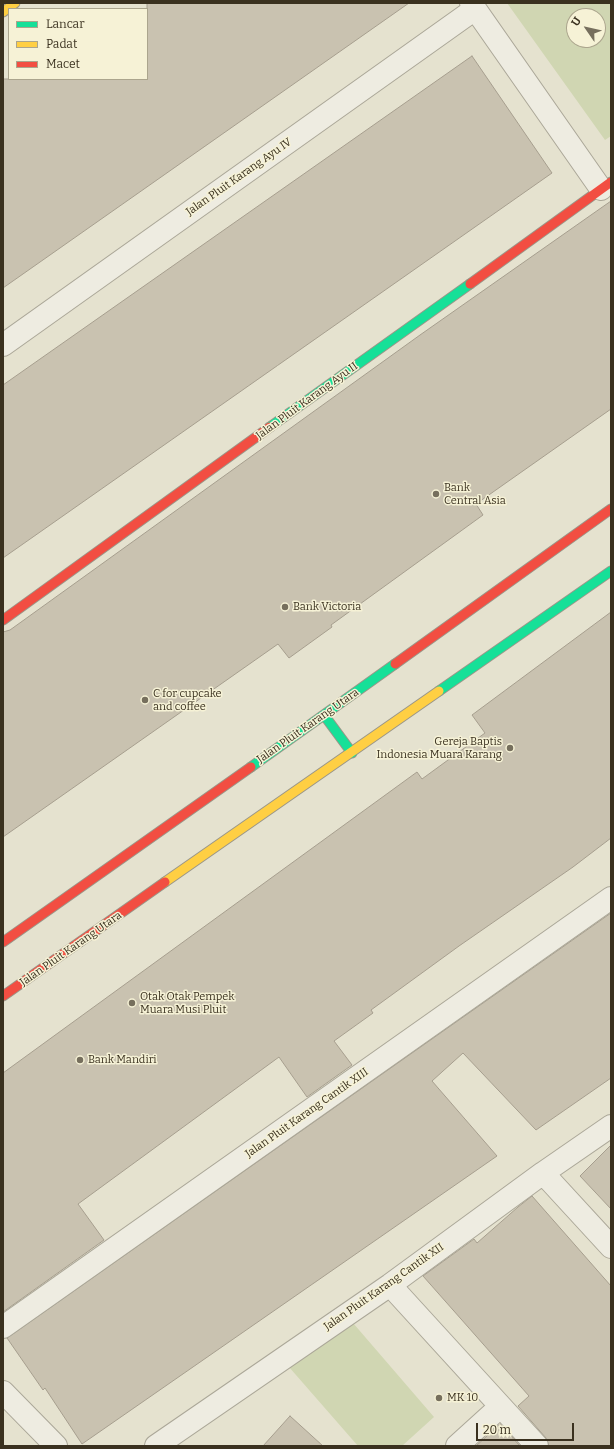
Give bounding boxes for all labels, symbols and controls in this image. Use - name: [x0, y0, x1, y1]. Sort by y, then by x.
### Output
- legend: [8, 8, 148, 80]
- north arrow: [566, 8, 606, 48]
- text: U: [569, 15, 584, 29]
- text: Lancar: [46, 17, 84, 31]
- text: Padat: [46, 37, 77, 51]
- text: Macet: [46, 57, 80, 71]
- street label: Jalan Pluit Karang Ayu IV: [184, 135, 294, 219]
- street label: Jalan Pluit Karang Ayu II: [254, 360, 360, 442]
- place label: Bank Central Asia: [444, 481, 506, 507]
- marker: Bank Central Asia: [431, 489, 441, 499]
- place label: Bank Victoria: [293, 600, 361, 614]
- marker: Bank Victoria: [280, 602, 290, 612]
- street label: Jalan Pluit Karang Utara: [255, 686, 361, 766]
- place label: C for cupcake and coffee: [153, 687, 222, 713]
- marker: C for cupcake and coffee: [140, 695, 150, 705]
- place label: Gereja Baptis Indonesia Muara Karang: [376, 735, 502, 761]
- marker: Gereja Baptis Indonesia Muara Karang: [505, 743, 515, 753]
- street label: Jalan Pluit Karang Utara: [18, 909, 124, 989]
- place label: Otak Otak Pempek Muara Musi Pluit: [140, 990, 235, 1016]
- marker: Otak Otak Pempek Muara Musi Pluit: [127, 998, 137, 1008]
- place label: Bank Mandiri: [88, 1053, 157, 1067]
- marker: Bank Mandiri: [75, 1055, 85, 1065]
- street label: Jalan Pluit Karang Cantik XIII: [243, 1065, 371, 1161]
- street label: Jalan Pluit Karang Cantik XII: [322, 1241, 446, 1333]
- place label: MK 10: [447, 1391, 478, 1405]
- marker: MK 10: [434, 1393, 444, 1403]
- scale bar: [478, 1415, 576, 1441]
- text: 20 m: [483, 1423, 511, 1437]

